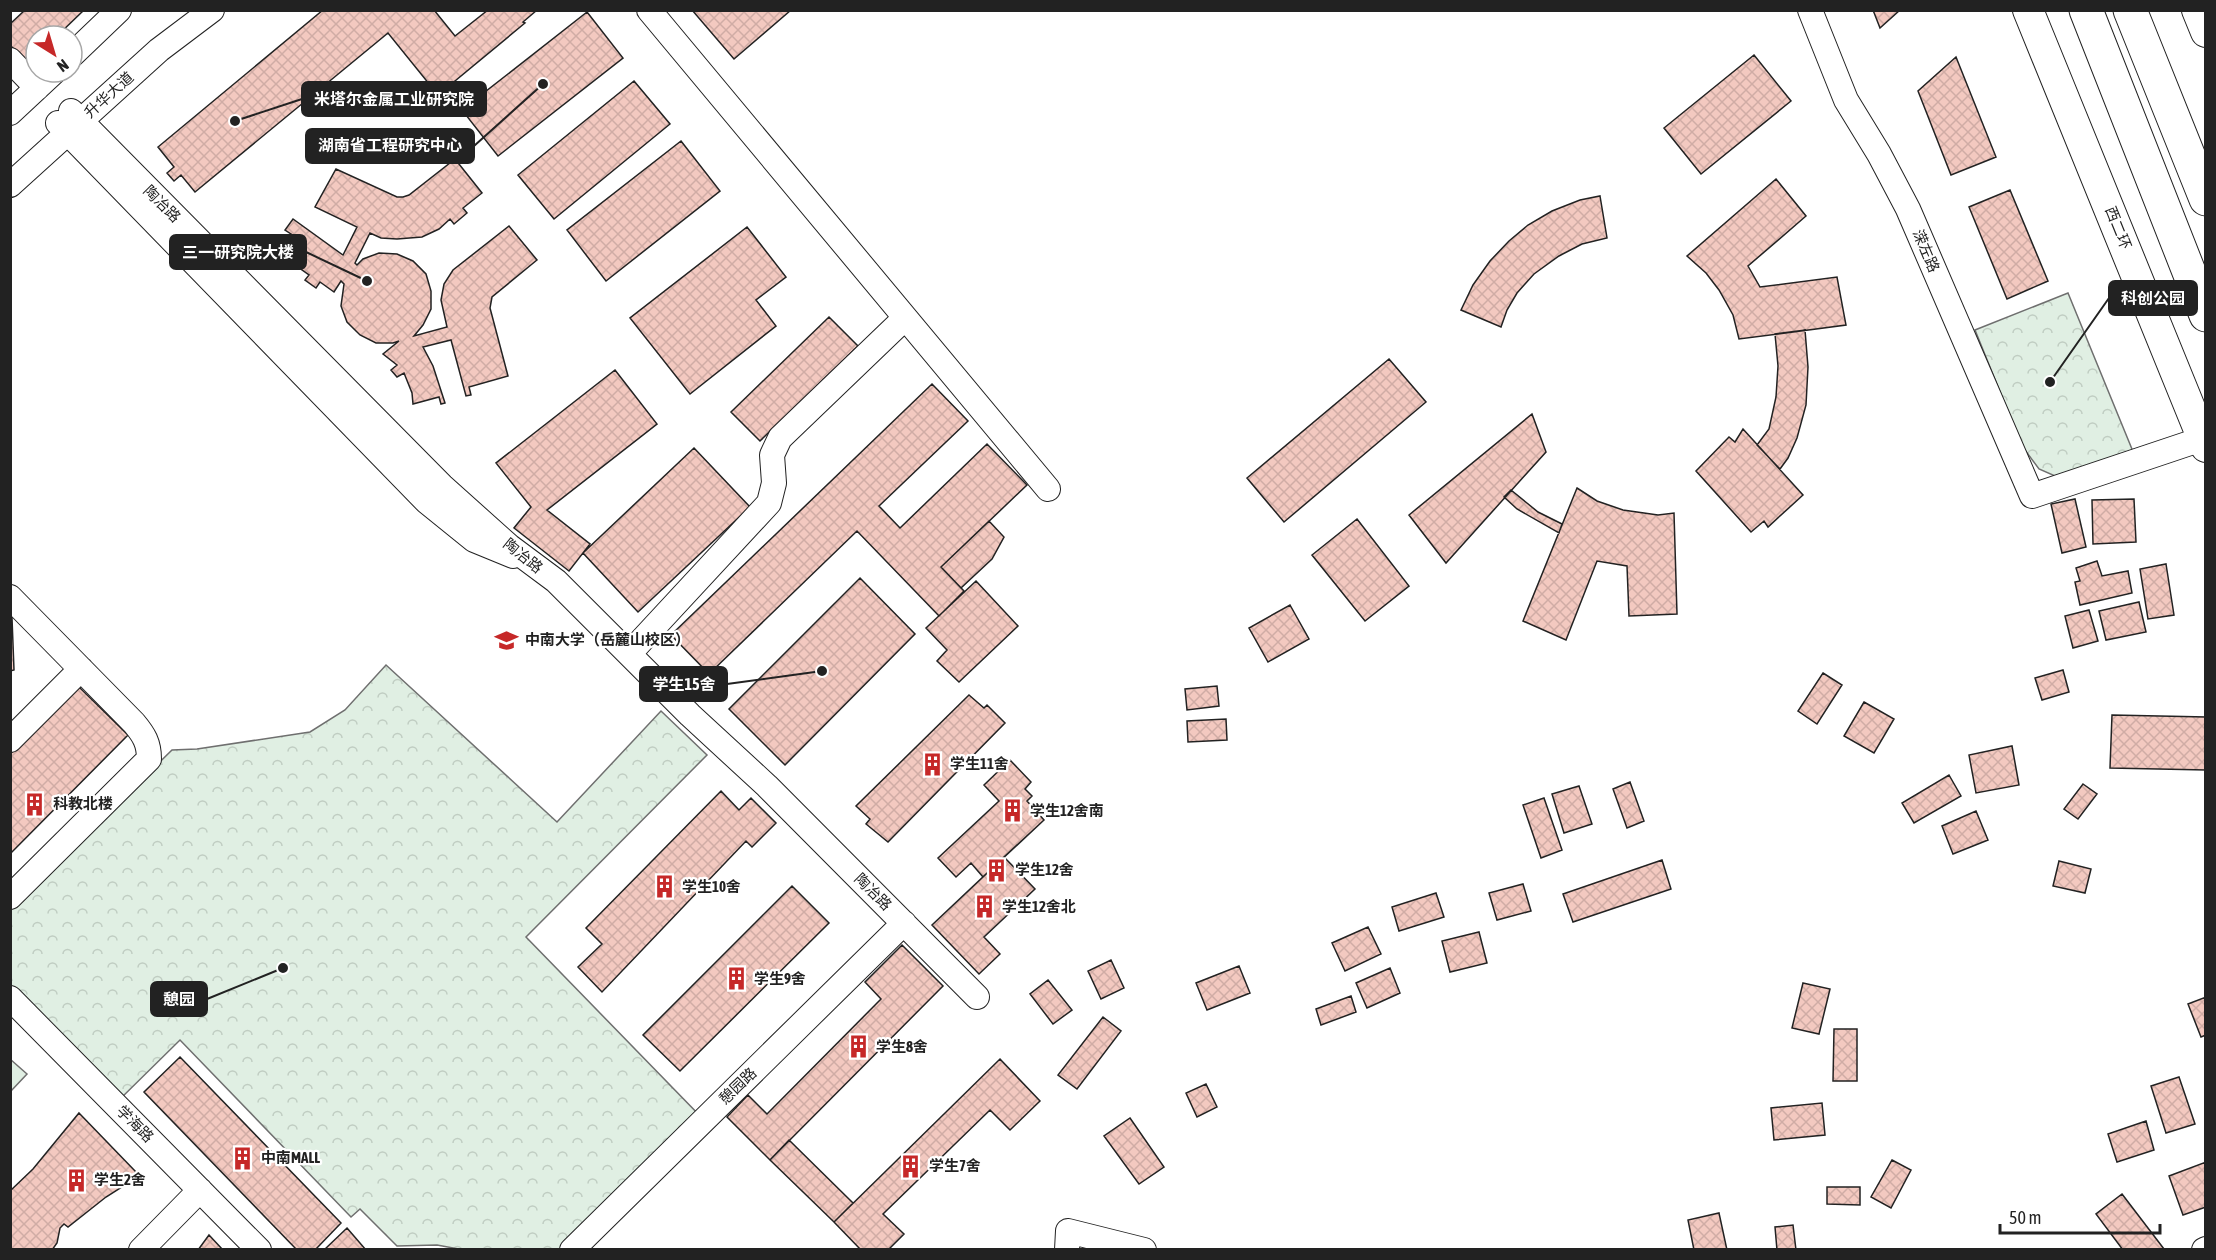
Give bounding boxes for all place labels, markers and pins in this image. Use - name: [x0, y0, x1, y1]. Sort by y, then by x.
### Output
- callout: 米塔尔金属工业研究院: [302, 82, 486, 116]
- callout: 湖南省工程研究中心: [306, 129, 474, 163]
- callout: 三一研究院大楼: [170, 235, 306, 269]
- callout: 科创公园: [2109, 281, 2197, 315]
- school or university icon: 中南大学（岳麓山校区）: [494, 627, 520, 653]
- place label: 中南大学（岳麓山校区）: [525, 631, 690, 648]
- callout: 学生15舍: [640, 667, 727, 701]
- building icon: 学生11舍: [919, 751, 945, 777]
- place label: 学生11舍: [950, 755, 1009, 772]
- building icon: 科教北楼: [22, 791, 48, 817]
- place label: 科教北楼: [53, 795, 113, 812]
- building icon: 学生12舍南: [999, 798, 1025, 824]
- place label: 学生12舍南: [1030, 802, 1104, 819]
- building icon: 学生12舍: [984, 857, 1010, 883]
- place label: 学生12舍: [1015, 861, 1074, 878]
- building icon: 学生10舍: [651, 874, 677, 900]
- place label: 学生10舍: [682, 878, 741, 895]
- building icon: 学生12舍北: [971, 894, 997, 920]
- place label: 学生12舍北: [1002, 898, 1076, 915]
- building icon: 学生9舍: [723, 966, 749, 992]
- place label: 学生9舍: [754, 970, 806, 987]
- callout: 憩园: [151, 982, 207, 1016]
- building icon: 学生8舍: [845, 1034, 871, 1060]
- place label: 学生8舍: [876, 1038, 928, 1055]
- building icon: 中南MALL: [230, 1145, 256, 1171]
- place label: 中南MALL: [261, 1149, 320, 1166]
- building icon: 学生7舍: [898, 1153, 924, 1179]
- place label: 学生7舍: [929, 1157, 981, 1174]
- building icon: 学生2舍: [63, 1167, 89, 1193]
- place label: 学生2舍: [94, 1171, 146, 1188]

